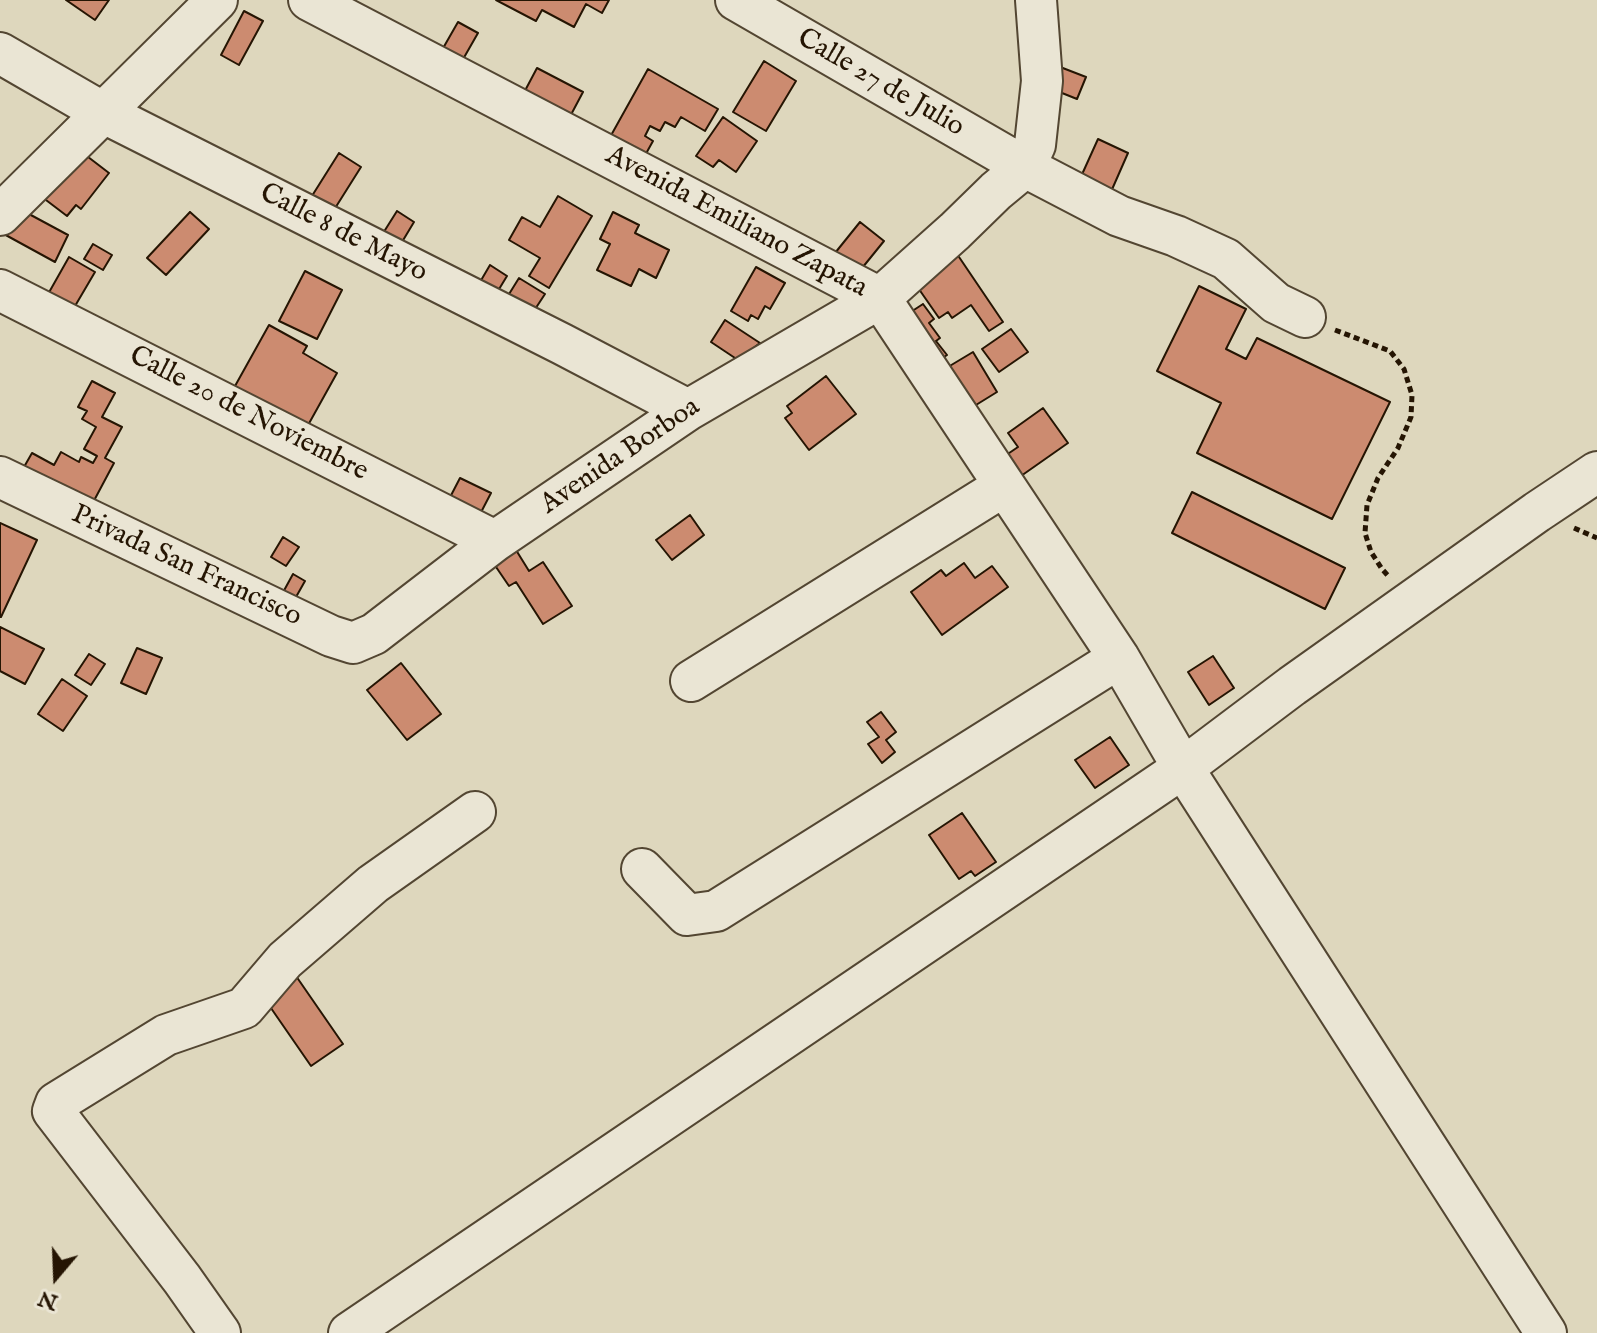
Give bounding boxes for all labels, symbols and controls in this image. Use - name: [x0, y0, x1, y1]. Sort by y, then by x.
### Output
- street label: Calle 27 de Julio: [790, 23, 970, 145]
- street label: Avenida Emiliano Zapata: [599, 140, 873, 306]
- street label: Calle 8 de Mayo: [254, 177, 432, 291]
- street label: Calle 20 de Noviembre: [123, 340, 373, 490]
- street label: Avenida Borboa: [535, 391, 707, 523]
- street label: Privada San Francisco: [66, 499, 306, 635]
- north arrow: [16, 1237, 96, 1317]
- text: N: [35, 1283, 62, 1316]

